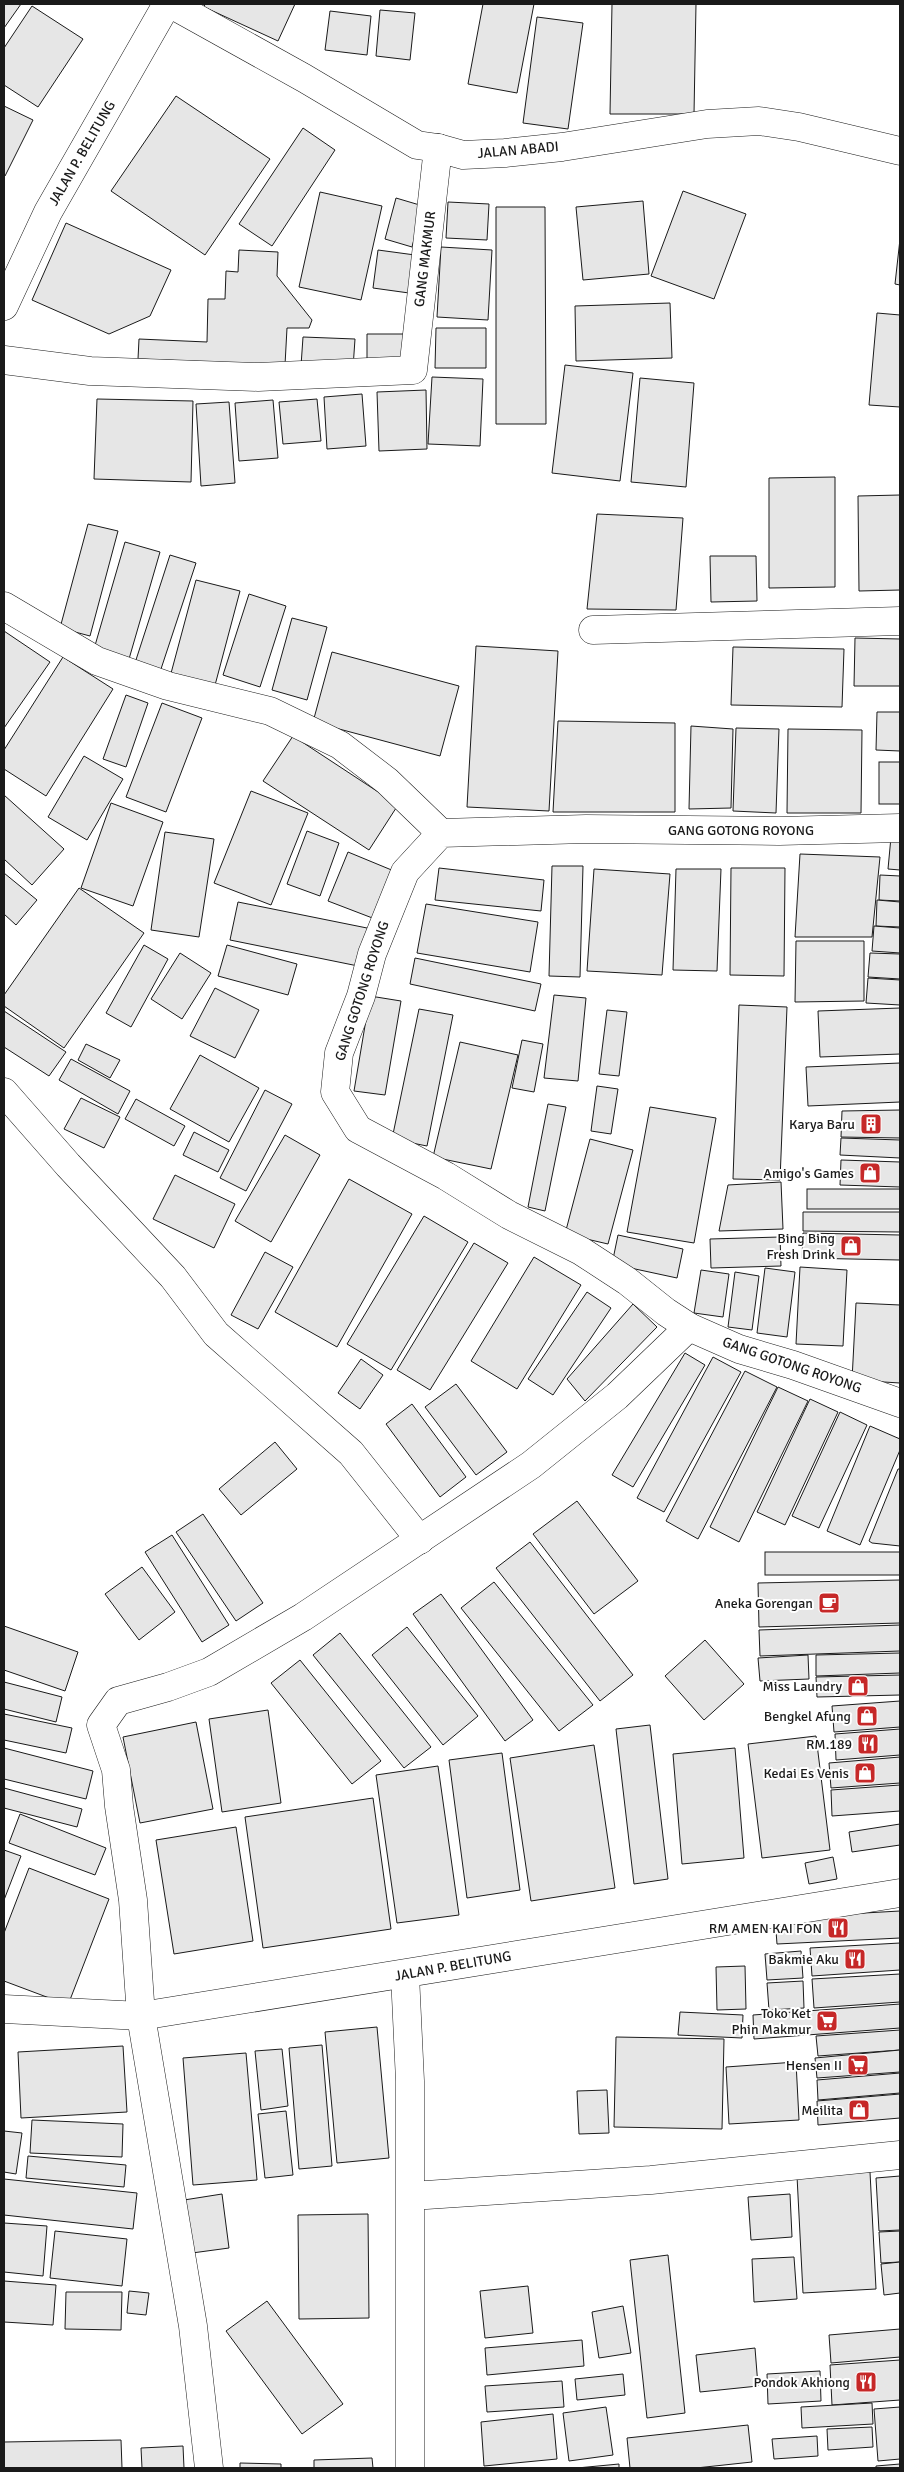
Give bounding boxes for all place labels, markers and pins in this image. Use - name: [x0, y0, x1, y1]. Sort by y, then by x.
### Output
- building icon: Karya Baru: [859, 1112, 883, 1136]
- place label: Karya Baru: [789, 1116, 855, 1133]
- shop icon: Amigo's Games: [858, 1161, 882, 1185]
- place label: Amigo's Games: [763, 1165, 854, 1182]
- place label: Bing Bing Fresh Drink: [766, 1230, 835, 1263]
- shop icon: Bing Bing Fresh Drink: [839, 1234, 863, 1258]
- cafe icon: Aneka Gorengan: [817, 1591, 841, 1615]
- place label: Aneka Gorengan: [715, 1595, 813, 1612]
- shop icon: Miss Laundry: [846, 1674, 870, 1698]
- place label: Miss Laundry: [763, 1678, 842, 1695]
- shop icon: Bengkel Afung: [855, 1704, 879, 1728]
- place label: Bengkel Afung: [764, 1708, 851, 1725]
- restaurant icon: RM.189: [856, 1732, 880, 1756]
- place label: RM.189: [806, 1736, 852, 1753]
- shop icon: Kedai Es Venis: [853, 1761, 877, 1785]
- place label: Kedai Es Venis: [763, 1765, 849, 1782]
- restaurant icon: RM AMEN KAI FON: [826, 1916, 850, 1940]
- place label: RM AMEN KAI FON: [709, 1920, 822, 1937]
- restaurant icon: Bakmie Aku: [843, 1947, 867, 1971]
- place label: Bakmie Aku: [768, 1951, 839, 1968]
- place label: Toko Ket Phin Makmur: [732, 2005, 812, 2038]
- supermarket icon: Toko Ket Phin Makmur: [815, 2009, 839, 2033]
- supermarket icon: Hensen II: [846, 2053, 870, 2077]
- place label: Hensen II: [786, 2057, 842, 2074]
- shop icon: Meilita: [847, 2098, 871, 2122]
- place label: Meilita: [801, 2102, 843, 2119]
- restaurant icon: Pondok Akhiong: [854, 2370, 878, 2394]
- place label: Pondok Akhiong: [753, 2374, 850, 2391]

